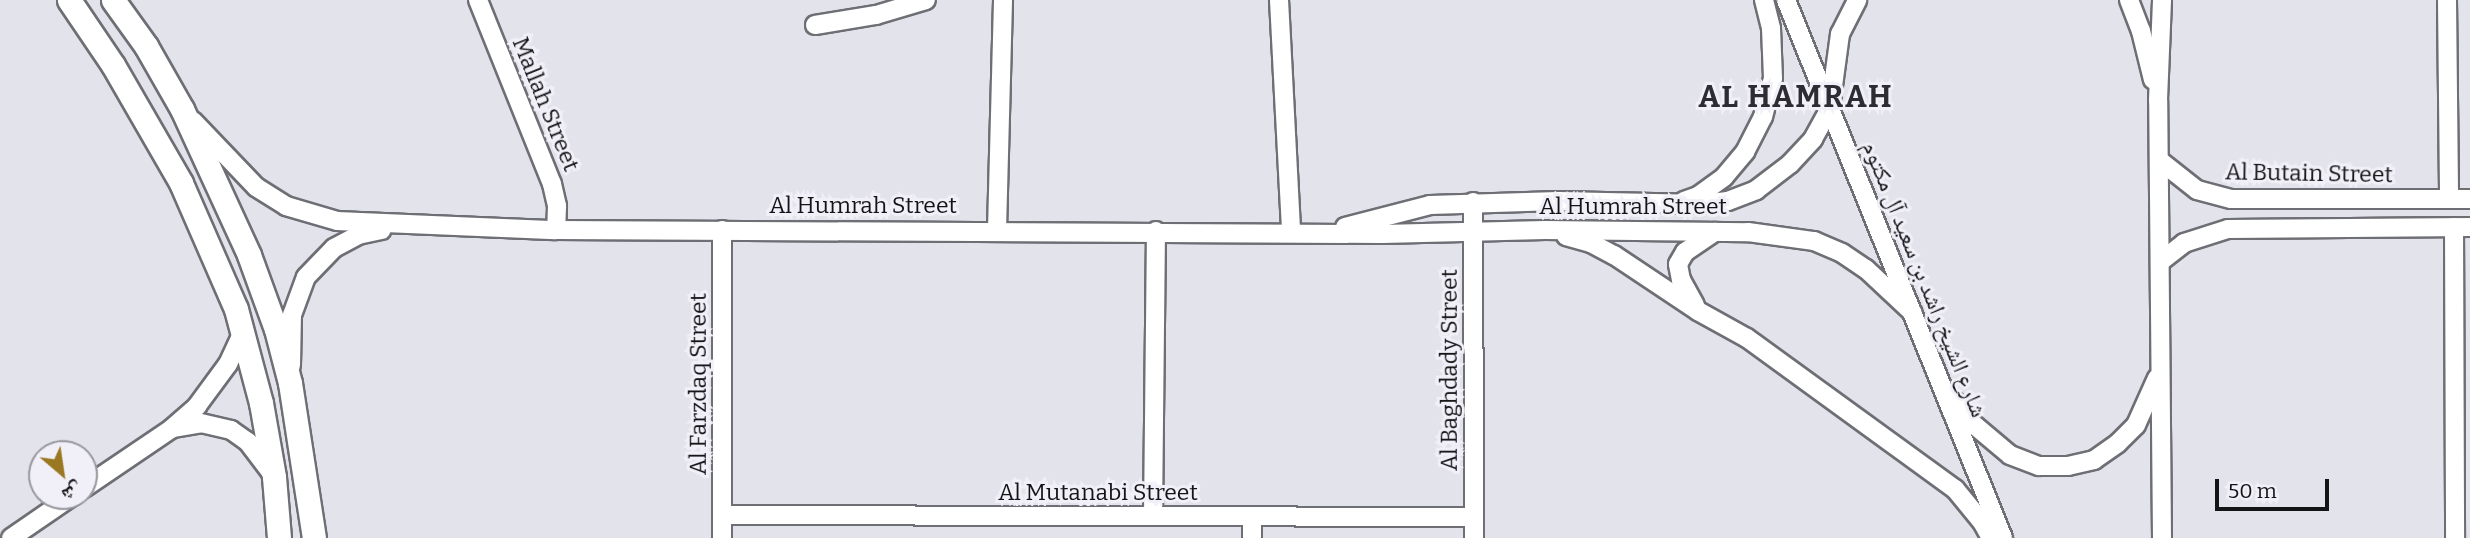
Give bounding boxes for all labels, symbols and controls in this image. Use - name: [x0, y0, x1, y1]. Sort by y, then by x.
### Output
- street label: Mallah Street: [507, 33, 585, 175]
- district label: AL HAMRAH: [1700, 79, 1892, 115]
- street label: شارع الشيخ راشد بن سعيد آل مكتوم: [1857, 137, 1993, 421]
- street label: Al Butain Street: [2225, 158, 2393, 188]
- street label: Al Humrah Street: [769, 191, 957, 219]
- street label: Al Humrah Street: [1539, 192, 1727, 220]
- street label: Al Baghdady Street: [1435, 269, 1463, 471]
- street label: Al Farzdaq Street: [684, 293, 712, 475]
- north arrow: [28, 440, 98, 510]
- scale bar: [2218, 464, 2332, 508]
- text: ش: [58, 477, 87, 507]
- street label: Al Mutanabi Street: [998, 478, 1198, 506]
- text: 50 m: [2228, 478, 2277, 504]

